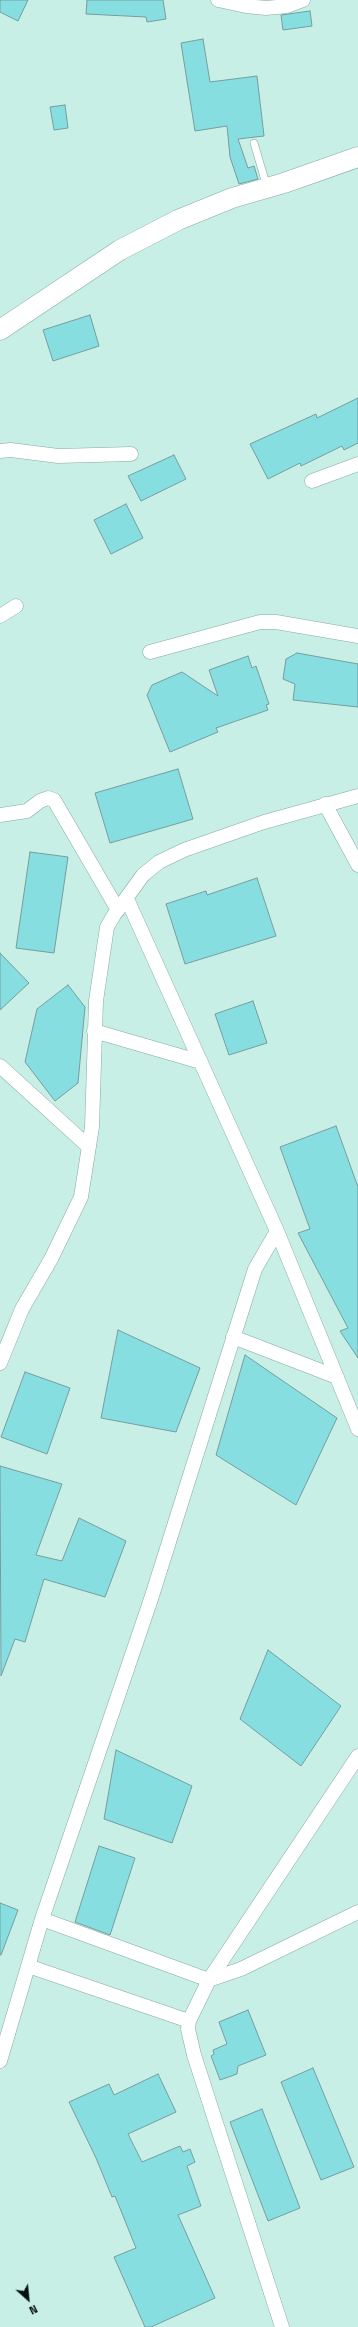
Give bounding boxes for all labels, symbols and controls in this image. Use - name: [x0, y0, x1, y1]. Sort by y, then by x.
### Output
- north arrow: [8, 2279, 48, 2319]
- text: N: [26, 2301, 40, 2319]

